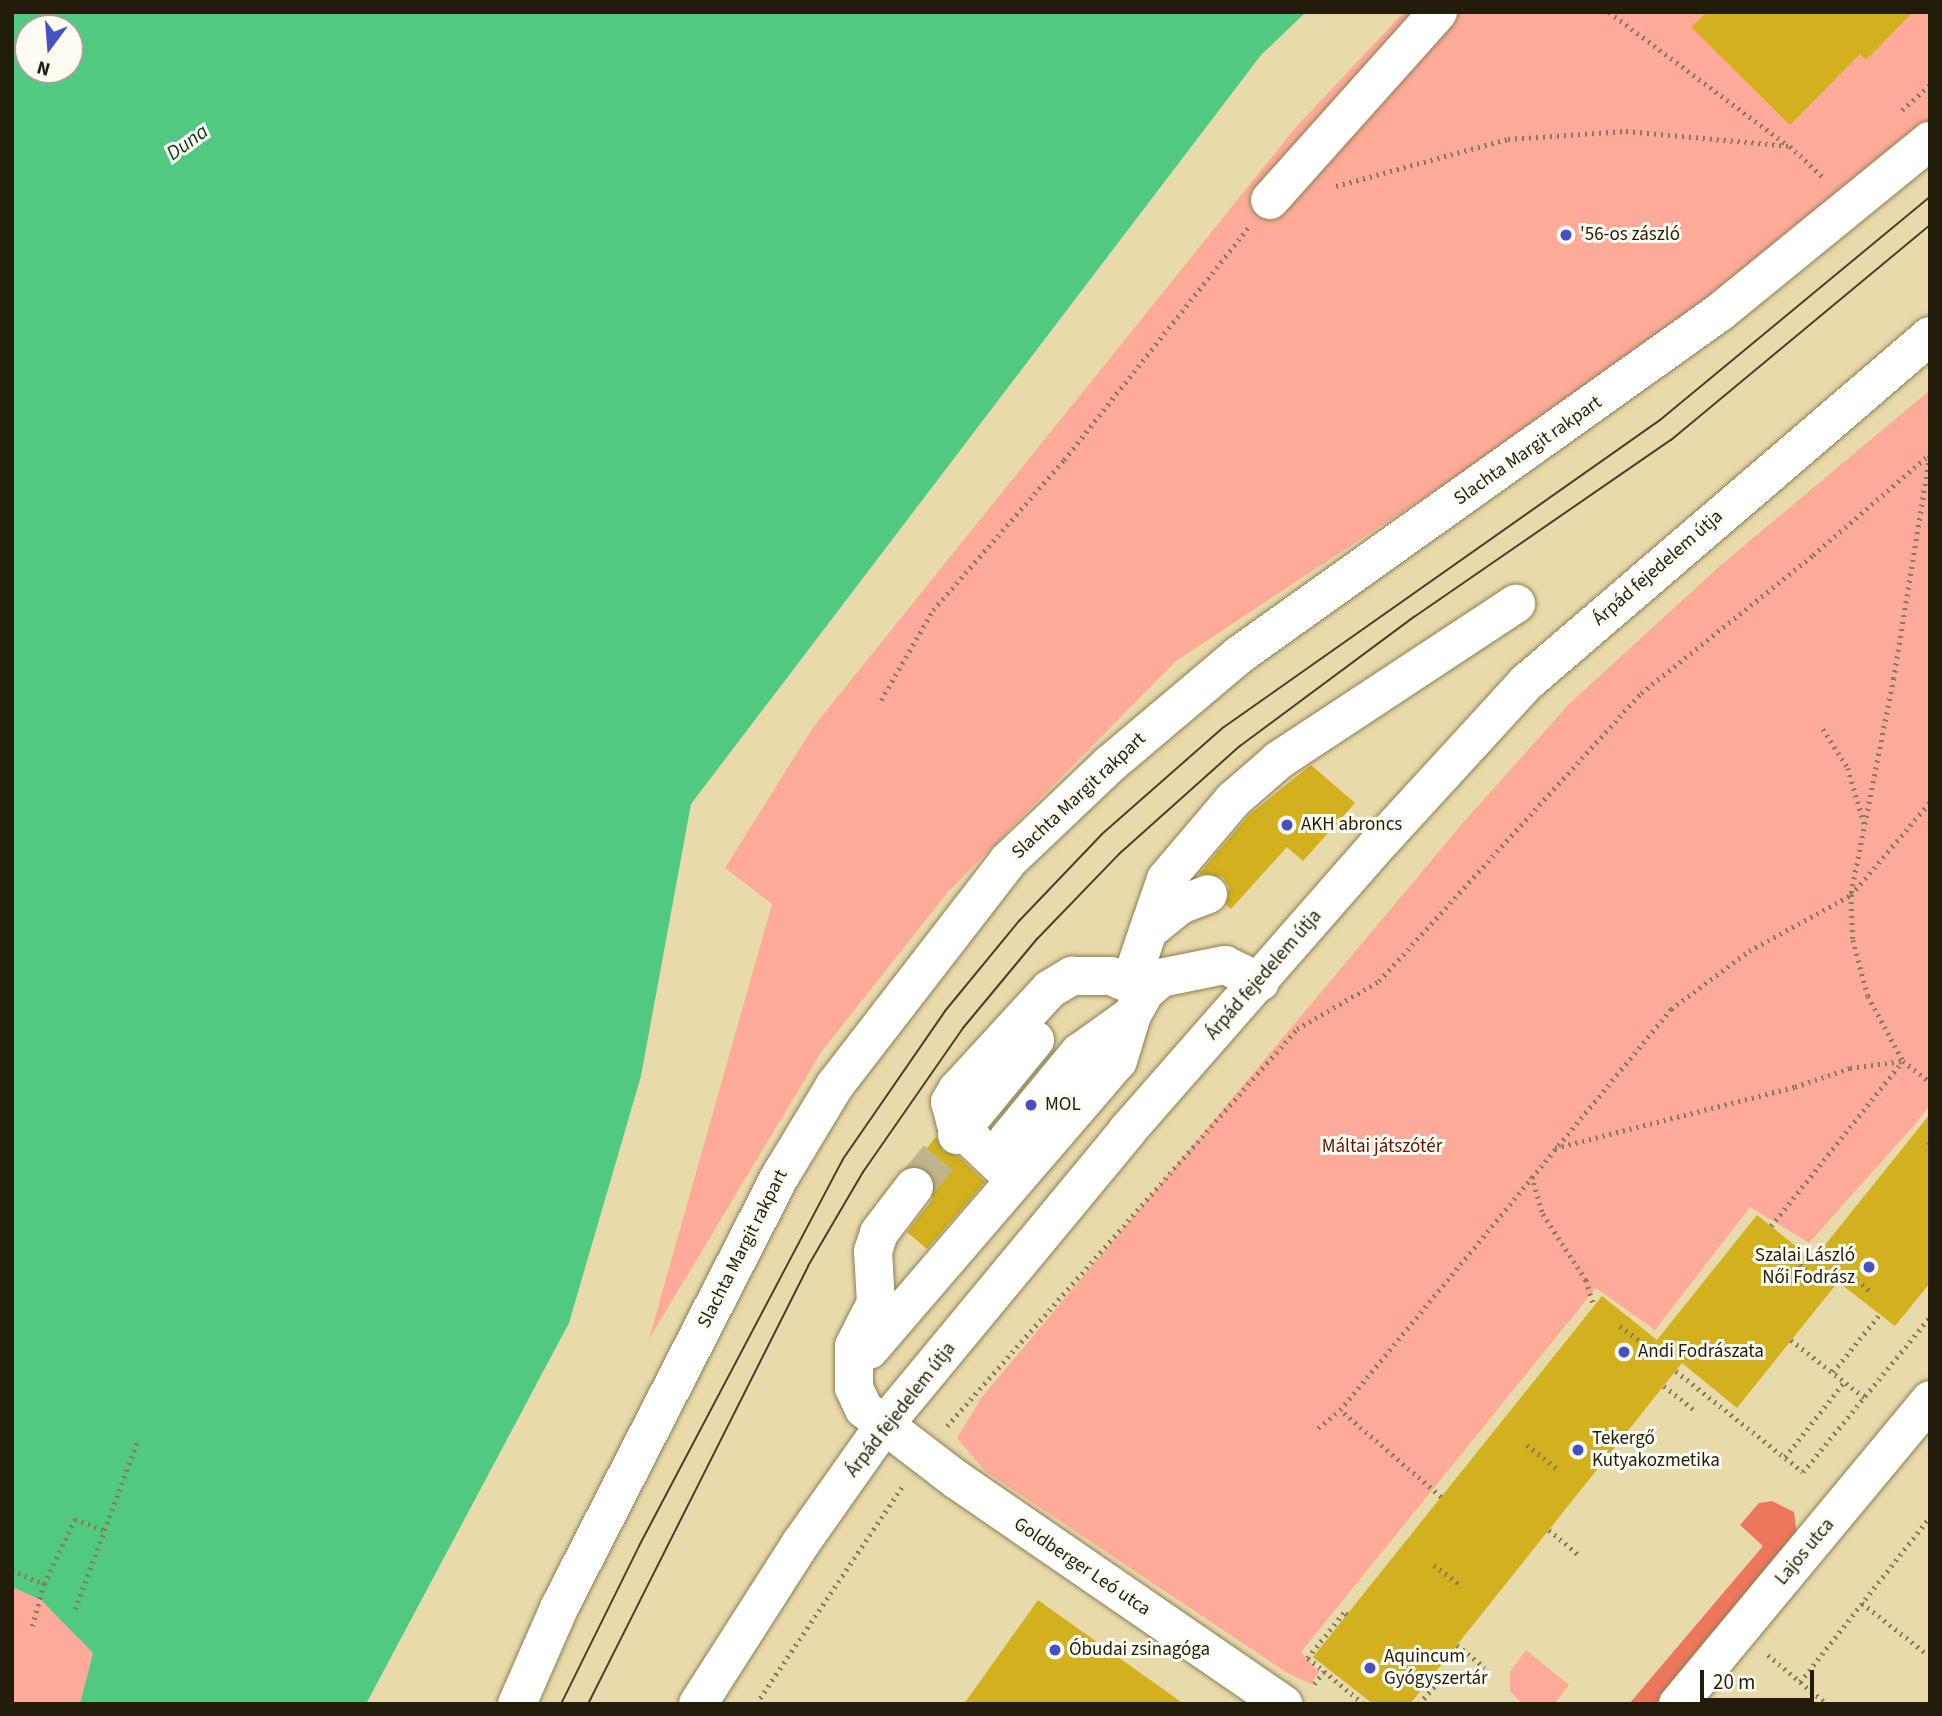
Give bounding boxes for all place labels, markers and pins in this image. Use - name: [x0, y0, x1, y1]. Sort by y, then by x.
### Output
- place label: '56-os zászló: [1580, 224, 1680, 246]
- marker: '56-os zászló: [1558, 227, 1574, 243]
- place label: AKH abroncs: [1301, 814, 1402, 836]
- marker: AKH abroncs: [1279, 817, 1295, 833]
- place label: MOL: [1045, 1094, 1081, 1116]
- marker: MOL: [1023, 1097, 1039, 1113]
- place label: Szalai László Női Fodrász: [1755, 1245, 1855, 1289]
- marker: Szalai László Női Fodrász: [1861, 1259, 1877, 1275]
- place label: Andi Fodrászata: [1638, 1341, 1764, 1363]
- marker: Andi Fodrászata: [1616, 1344, 1632, 1360]
- place label: Tekergő Kutyakozmetika: [1592, 1428, 1720, 1472]
- marker: Tekergő Kutyakozmetika: [1570, 1442, 1586, 1458]
- place label: Óbudai zsinagóga: [1069, 1639, 1210, 1661]
- marker: Óbudai zsinagóga: [1047, 1642, 1063, 1658]
- place label: Aquincum Gyógyszertár: [1384, 1646, 1488, 1690]
- marker: Aquincum Gyógyszertár: [1362, 1660, 1378, 1676]

